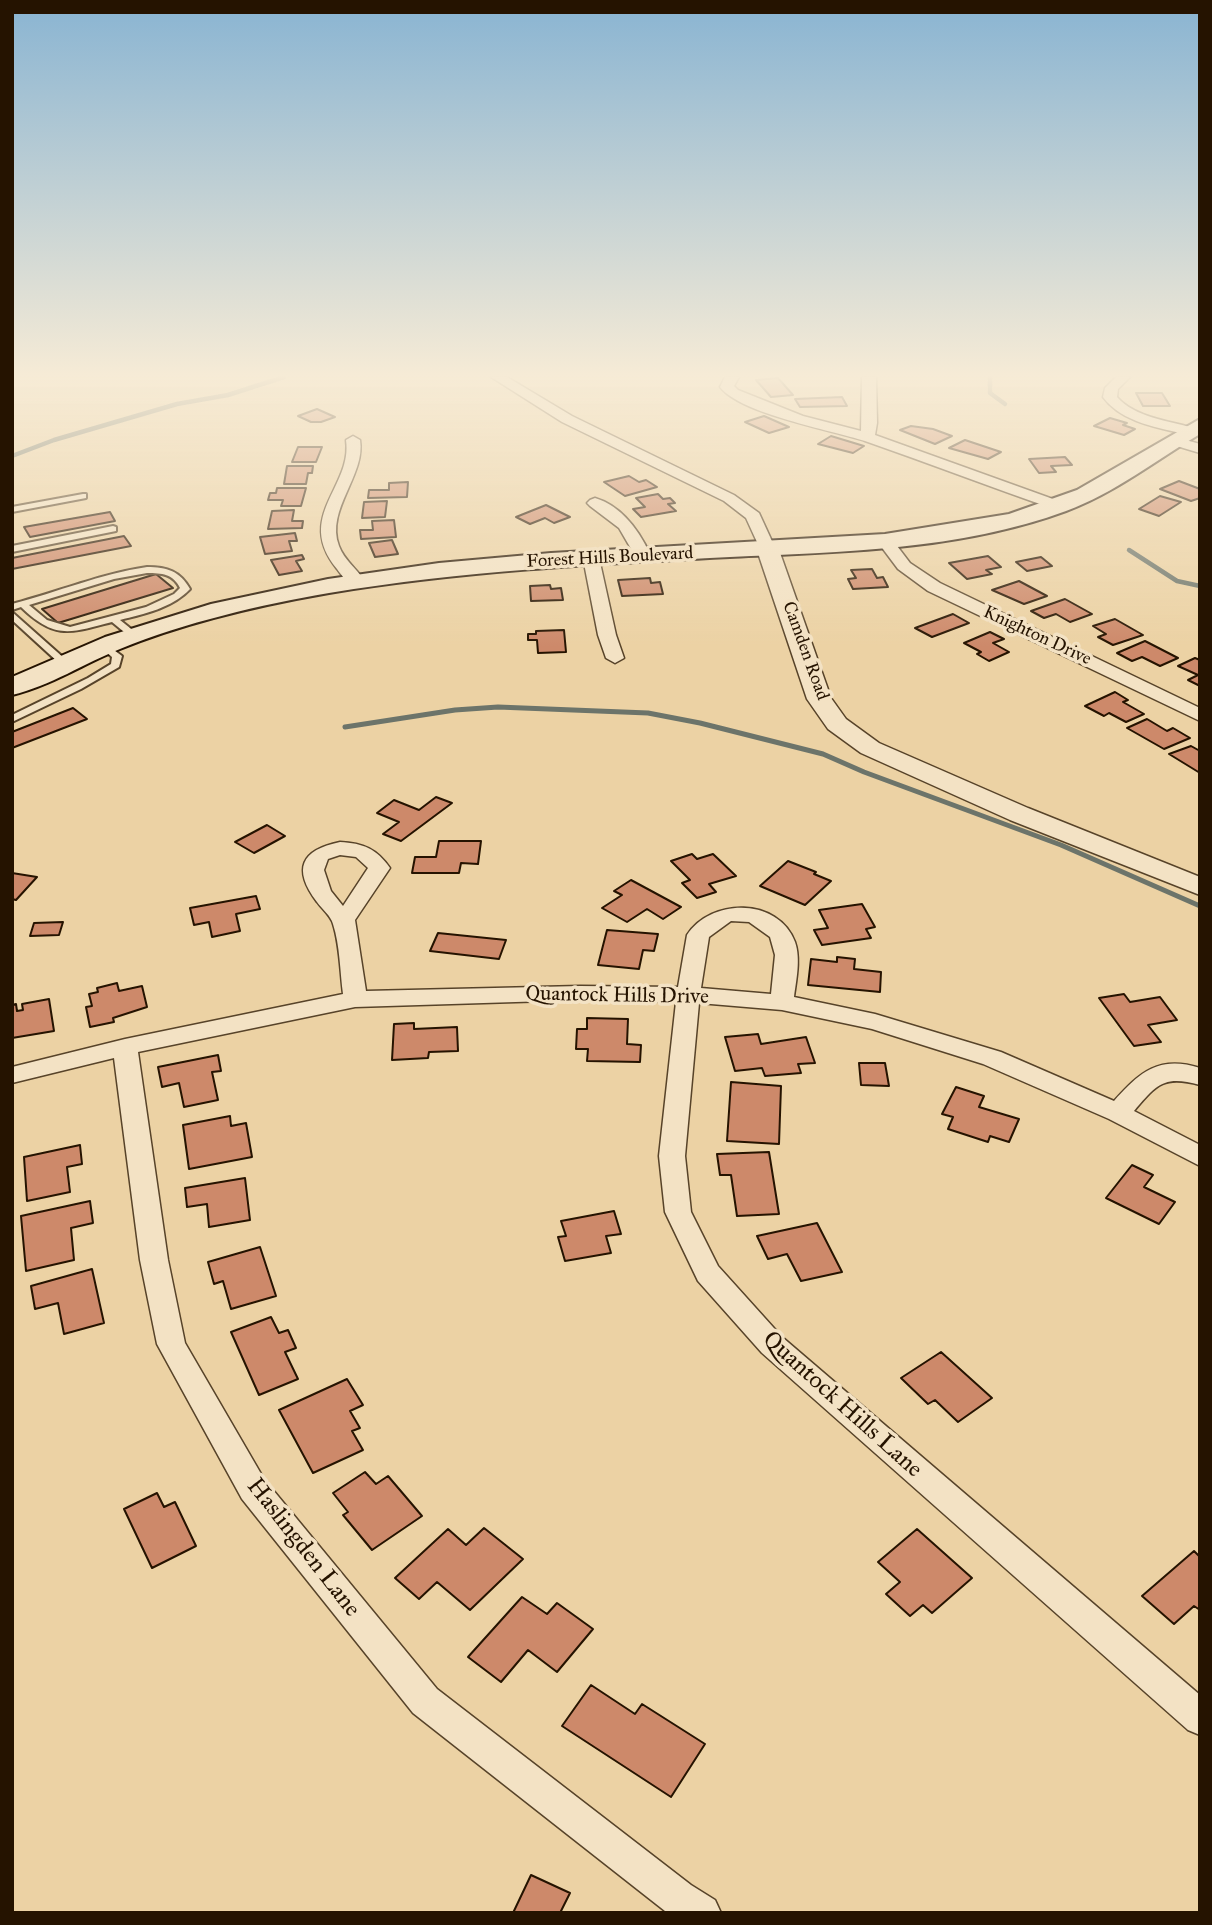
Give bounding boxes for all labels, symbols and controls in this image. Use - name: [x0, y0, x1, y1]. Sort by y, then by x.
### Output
- street label: Forest Hills Boulevard: [526, 543, 694, 573]
- street label: Camden Road: [777, 599, 833, 703]
- street label: Knighton Drive: [980, 602, 1094, 670]
- street label: Quantock Hills Drive: [525, 982, 709, 1010]
- street label: Quantock Hills Lane: [756, 1326, 928, 1484]
- street label: Haslingden Lane: [240, 1473, 366, 1623]

